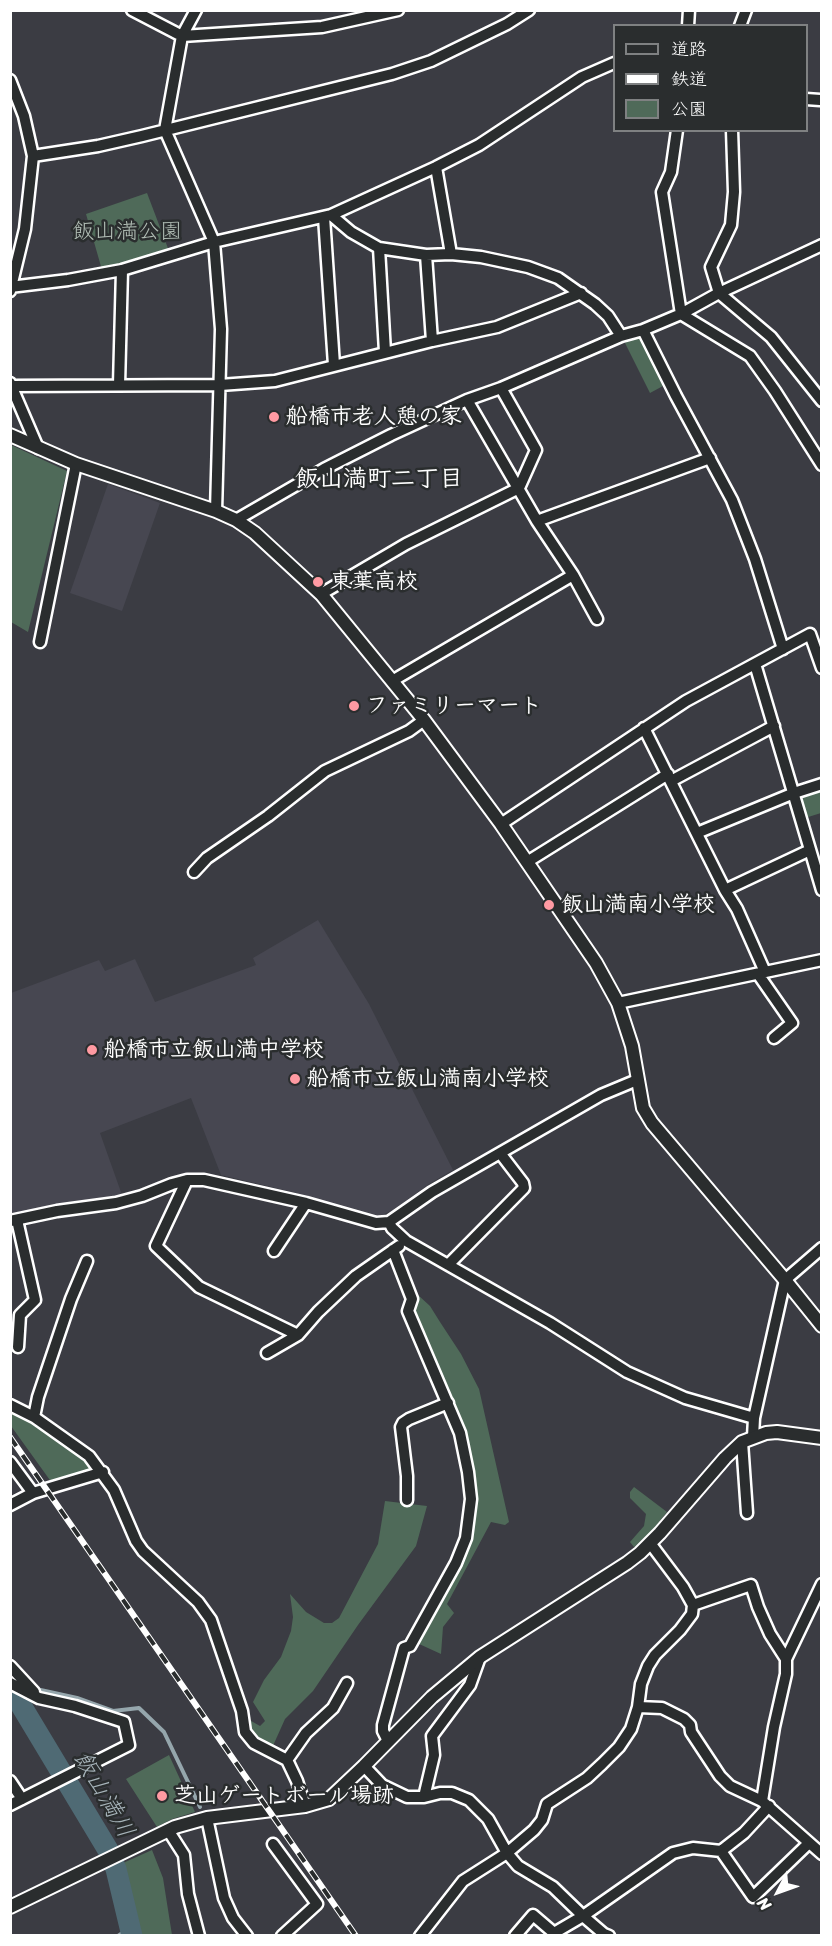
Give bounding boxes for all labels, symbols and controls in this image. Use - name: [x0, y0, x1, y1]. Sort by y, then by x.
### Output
- legend: [613, 24, 808, 132]
- text: 道路: [671, 33, 707, 65]
- text: 鉄道: [671, 63, 707, 95]
- text: 公園: [671, 93, 707, 125]
- park label: 飯山満公園: [72, 219, 182, 245]
- place label: 船橋市老人憩の家: [286, 404, 462, 430]
- marker: 船橋市老人憩の家: [267, 410, 281, 424]
- district label: 飯山満町二丁目: [295, 466, 463, 494]
- place label: 東葉高校: [330, 569, 418, 595]
- marker: 東葉高校: [311, 575, 325, 589]
- place label: ファミリーマート: [366, 693, 542, 719]
- marker: ファミリーマート: [347, 699, 361, 713]
- place label: 飯山満南小学校: [561, 892, 715, 918]
- marker: 飯山満南小学校: [542, 898, 556, 912]
- place label: 船橋市立飯山満中学校: [104, 1037, 324, 1063]
- marker: 船橋市立飯山満中学校: [85, 1043, 99, 1057]
- place label: 船橋市立飯山満南小学校: [307, 1066, 549, 1092]
- marker: 船橋市立飯山満南小学校: [288, 1072, 302, 1086]
- water label: 飯山満川: [67, 1746, 139, 1844]
- place label: 芝山ゲートボール場跡: [174, 1783, 394, 1809]
- marker: 芝山ゲートボール場跡: [155, 1789, 169, 1803]
- north arrow: [748, 1862, 808, 1922]
- text: N: [749, 1890, 779, 1918]

